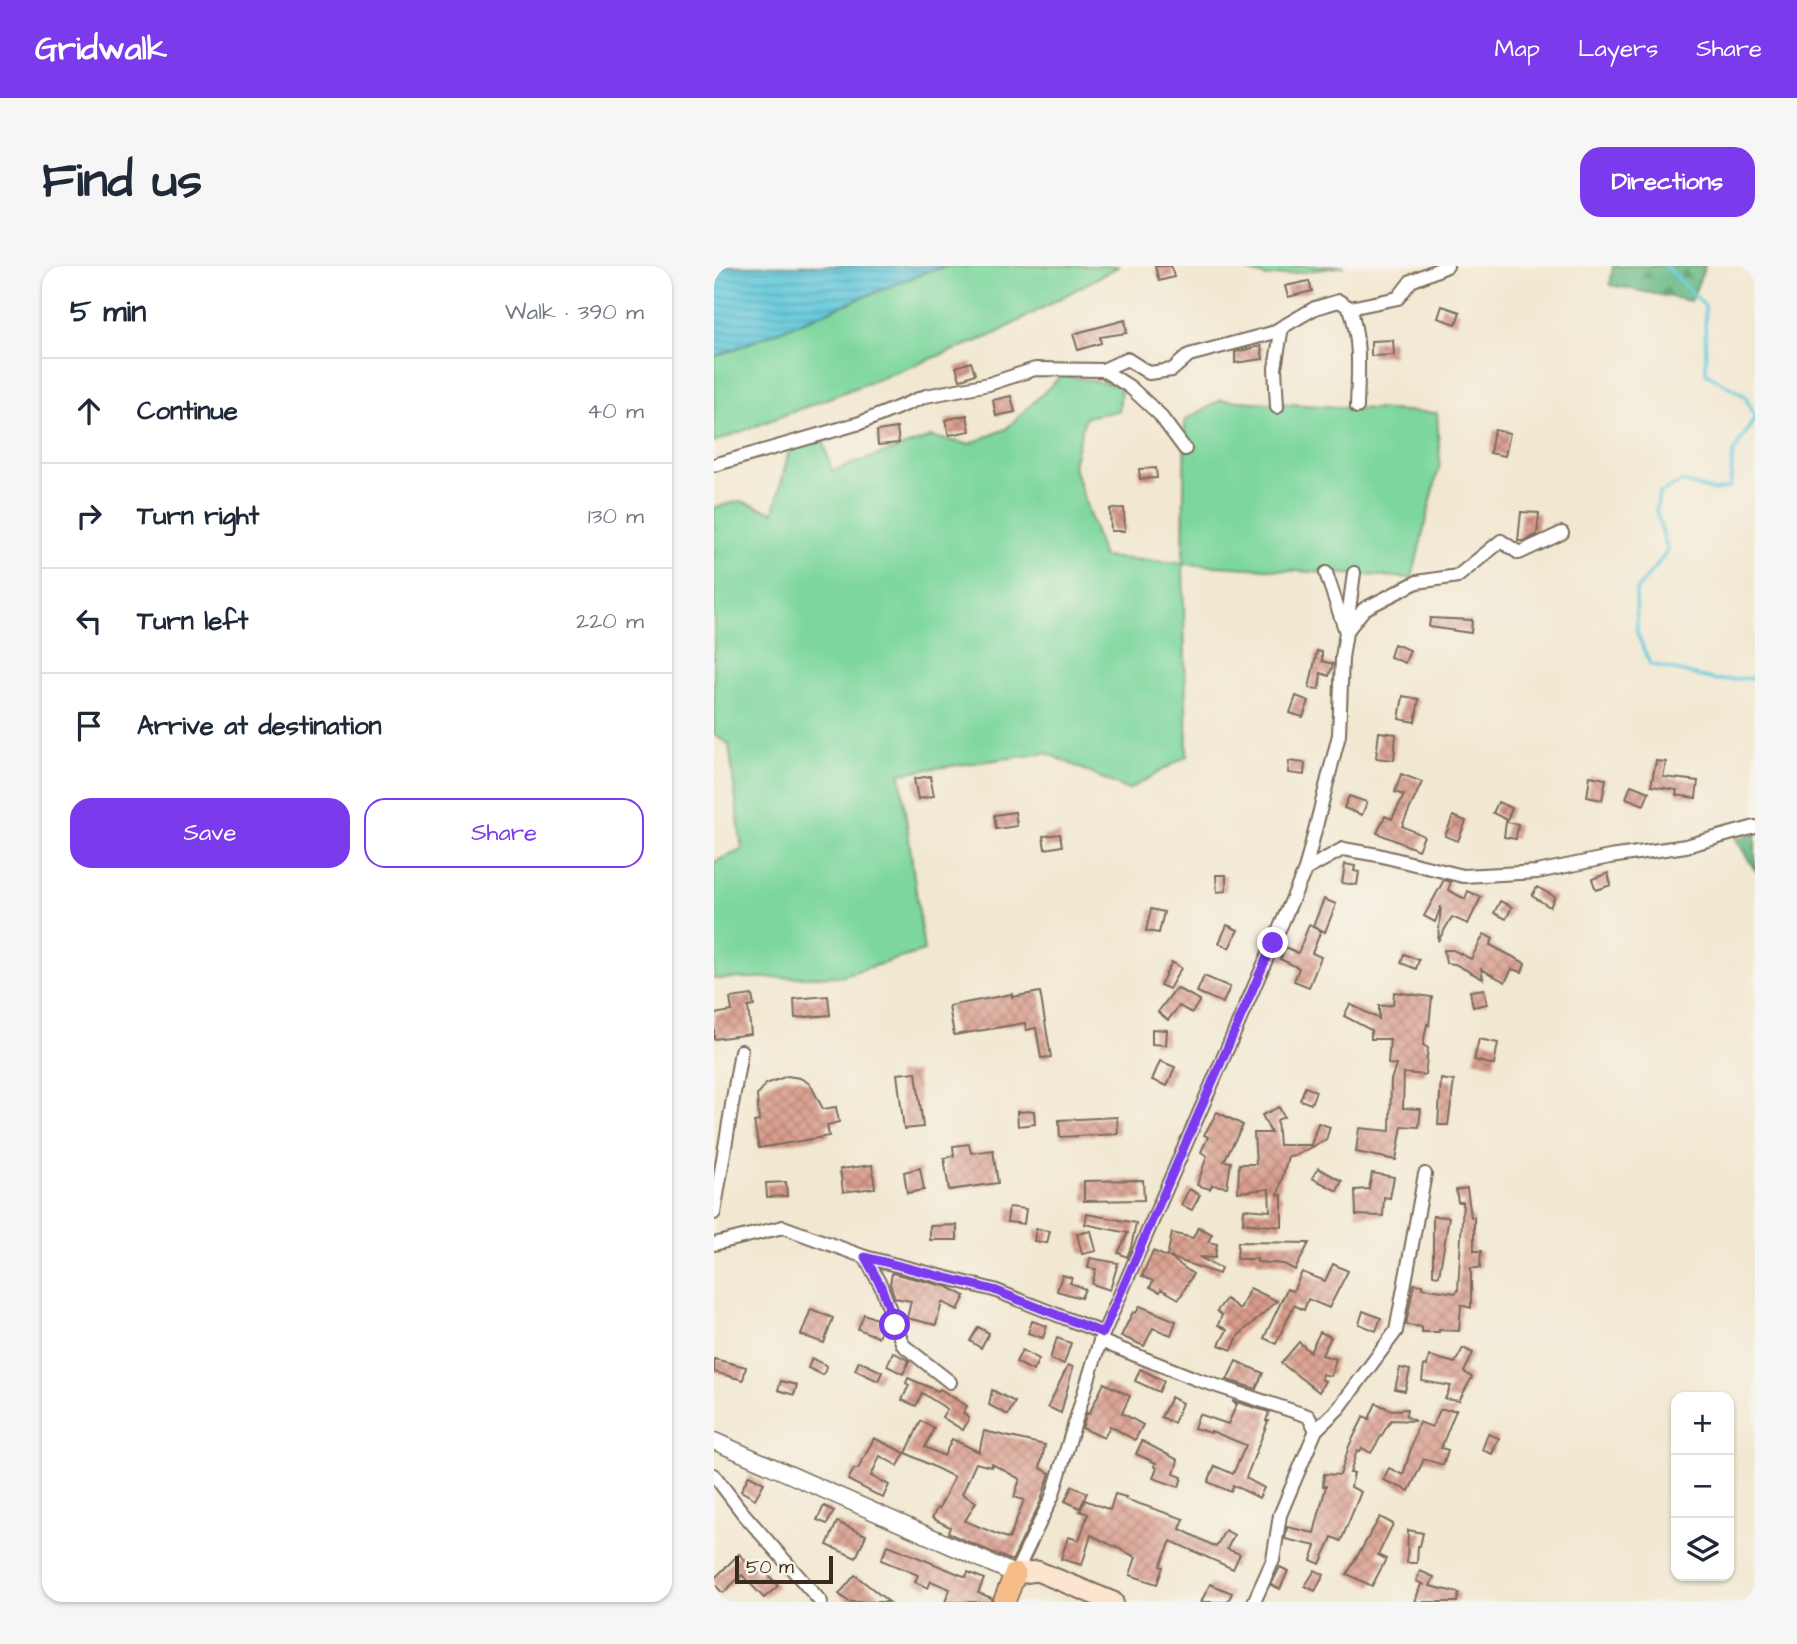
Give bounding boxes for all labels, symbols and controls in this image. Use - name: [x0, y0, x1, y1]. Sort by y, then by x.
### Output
- text: Gridwalk: [35, 26, 167, 72]
- text: Map: [1495, 32, 1540, 66]
- text: Layers: [1578, 32, 1658, 66]
- text: Share: [1696, 32, 1762, 66]
- button: Directions: [1580, 147, 1755, 217]
- text: Find us: [42, 148, 202, 216]
- text: 5 min: [70, 291, 146, 333]
- text: Walk · 390 m: [505, 296, 644, 328]
- icon: ahead: [70, 392, 108, 430]
- text: Continue: [137, 393, 238, 429]
- text: 40 m: [587, 395, 644, 427]
- icon: right: [70, 497, 108, 535]
- text: Turn right: [137, 498, 259, 534]
- text: 130 m: [588, 500, 644, 532]
- icon: left: [70, 602, 108, 640]
- text: Turn left: [137, 603, 248, 639]
- text: 220 m: [576, 605, 644, 637]
- icon: arrive: [70, 707, 108, 745]
- text: Arrive at destination: [137, 708, 382, 744]
- button: Save: [70, 798, 350, 868]
- button: Share: [364, 798, 644, 868]
- route end: [1257, 927, 1288, 958]
- route start: [879, 1309, 910, 1340]
- map controls: [1671, 1392, 1734, 1581]
- button: +: [1671, 1392, 1734, 1455]
- button: −: [1671, 1455, 1734, 1518]
- button: layers: [1671, 1518, 1734, 1581]
- scale bar: [735, 1553, 833, 1585]
- text: 50 m: [746, 1554, 794, 1581]

